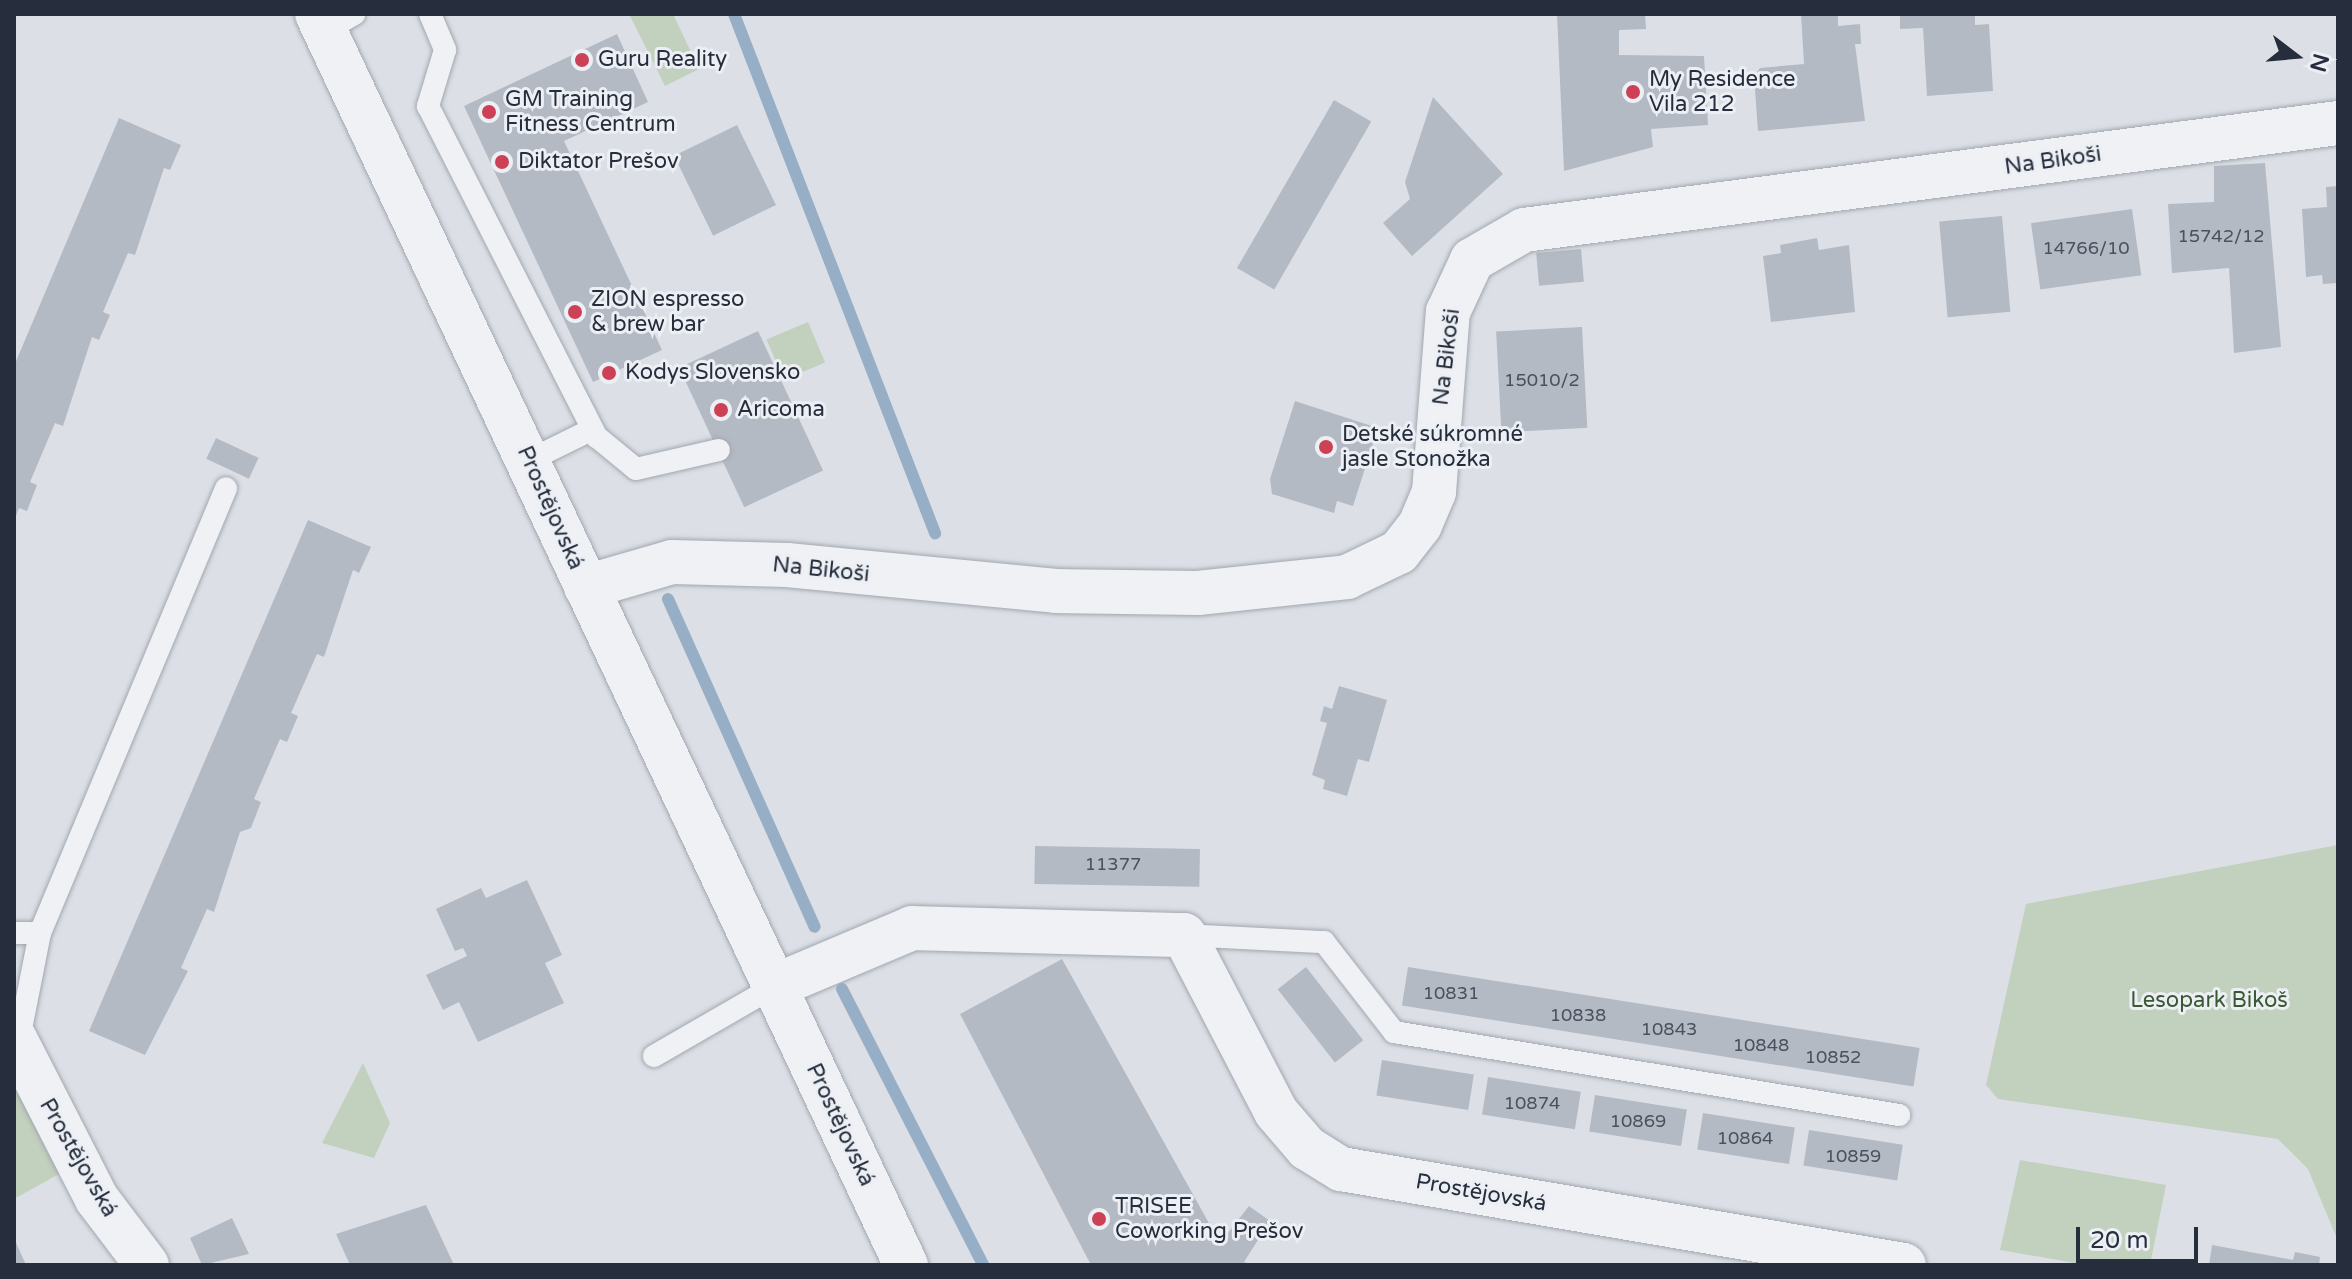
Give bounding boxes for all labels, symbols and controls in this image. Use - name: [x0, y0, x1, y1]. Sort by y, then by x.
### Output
- north arrow: [2256, 16, 2336, 96]
- place label: Guru Reality: [598, 47, 727, 73]
- marker: Guru Reality: [573, 51, 591, 69]
- text: N: [2304, 51, 2334, 75]
- place label: My Residence Vila 212: [1649, 66, 1796, 118]
- marker: My Residence Vila 212: [1624, 83, 1642, 101]
- place label: GM Training Fitness Centrum: [505, 86, 676, 138]
- marker: GM Training Fitness Centrum: [480, 103, 498, 121]
- street label: Na Bikoši: [2003, 141, 2103, 181]
- place label: Diktator Prešov: [518, 149, 679, 175]
- marker: Diktator Prešov: [493, 153, 511, 171]
- house number: 15742/12: [2177, 225, 2265, 247]
- house number: 14766/10: [2042, 237, 2130, 259]
- place label: ZION espresso & brew bar: [591, 286, 744, 338]
- marker: ZION espresso & brew bar: [566, 303, 584, 321]
- street label: Na Bikoši: [1428, 307, 1466, 407]
- place label: Kodys Slovensko: [625, 360, 800, 386]
- marker: Kodys Slovensko: [600, 364, 618, 382]
- house number: 15010/2: [1504, 369, 1580, 391]
- place label: Aricoma: [737, 397, 825, 423]
- marker: Aricoma: [712, 401, 730, 419]
- place label: Detské súkromné jasle Stonožka: [1342, 421, 1523, 472]
- marker: Detské súkromné jasle Stonožka: [1317, 438, 1335, 456]
- street label: Prostějovská: [511, 442, 589, 574]
- street label: Na Bikoši: [771, 552, 871, 588]
- house number: 11377: [1085, 853, 1141, 875]
- house number: 10831: [1423, 982, 1479, 1004]
- park label: Lesopark Bikoš: [2130, 988, 2288, 1014]
- house number: 10838: [1550, 1004, 1606, 1026]
- house number: 10843: [1641, 1018, 1697, 1040]
- house number: 10848: [1733, 1034, 1789, 1056]
- house number: 10852: [1805, 1046, 1861, 1068]
- street label: Prostějovská: [800, 1059, 880, 1191]
- house number: 10874: [1504, 1092, 1560, 1114]
- street label: Prostějovská: [33, 1094, 123, 1222]
- house number: 10869: [1610, 1110, 1666, 1132]
- house number: 10864: [1717, 1127, 1773, 1149]
- house number: 10859: [1825, 1145, 1881, 1167]
- street label: Prostějovská: [1414, 1169, 1548, 1217]
- place label: TRISEE Coworking Prešov: [1115, 1193, 1303, 1244]
- marker: TRISEE Coworking Prešov: [1090, 1210, 1108, 1228]
- scale bar: [2080, 1211, 2202, 1261]
- text: 20 m: [2090, 1226, 2148, 1255]

